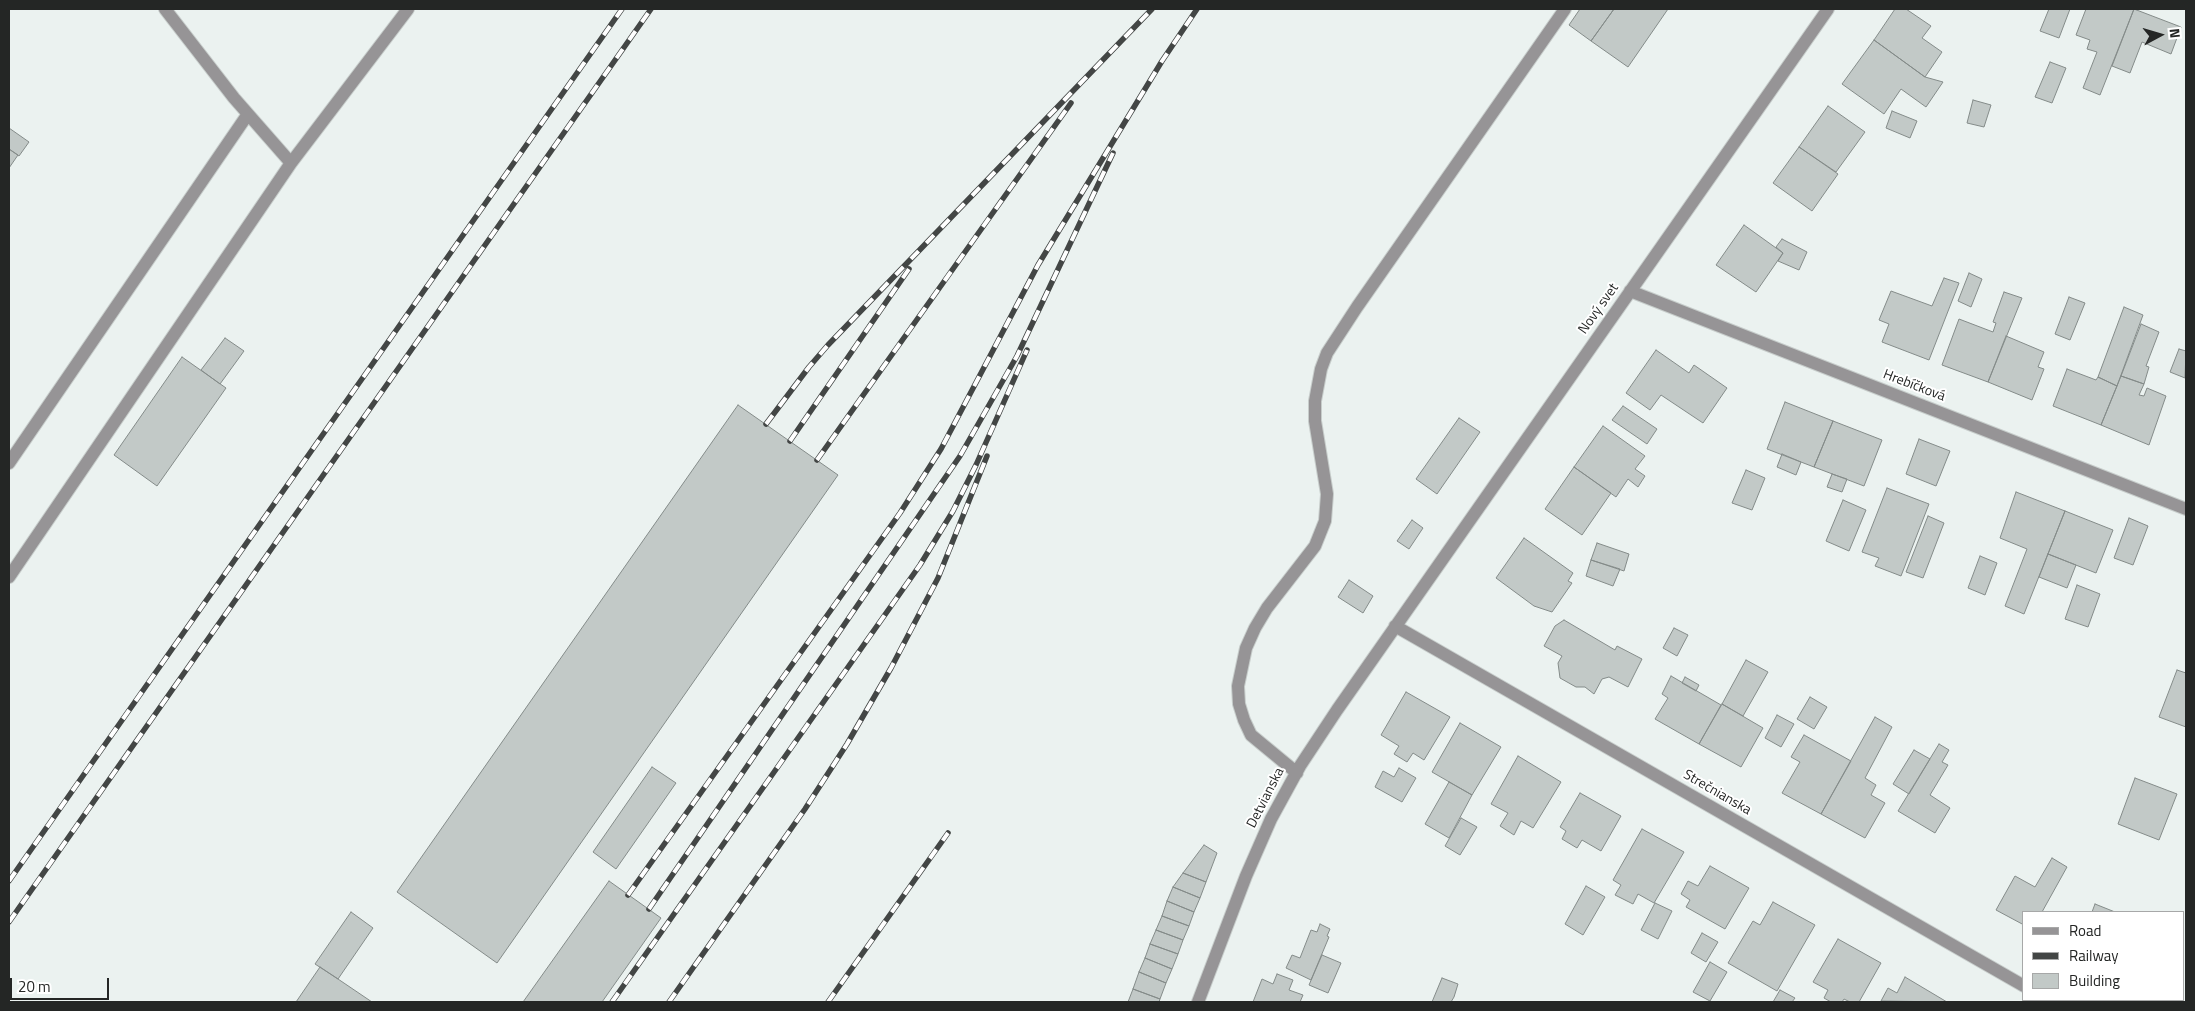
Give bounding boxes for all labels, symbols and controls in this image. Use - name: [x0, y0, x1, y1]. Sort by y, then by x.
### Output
- north arrow: [2135, 10, 2185, 60]
- text: N: [2164, 27, 2186, 39]
- street label: Nový svet: [1575, 280, 1623, 338]
- street label: Hrebíčková: [1881, 366, 1947, 406]
- street label: Detvianska: [1244, 765, 1288, 831]
- street label: Strečnianska: [1680, 767, 1754, 819]
- legend: [2022, 911, 2185, 1001]
- text: Road: [2069, 919, 2101, 942]
- text: Railway: [2069, 944, 2119, 967]
- scale bar: [12, 968, 111, 1000]
- text: Building: [2069, 969, 2120, 992]
- text: 20 m: [18, 975, 51, 998]

